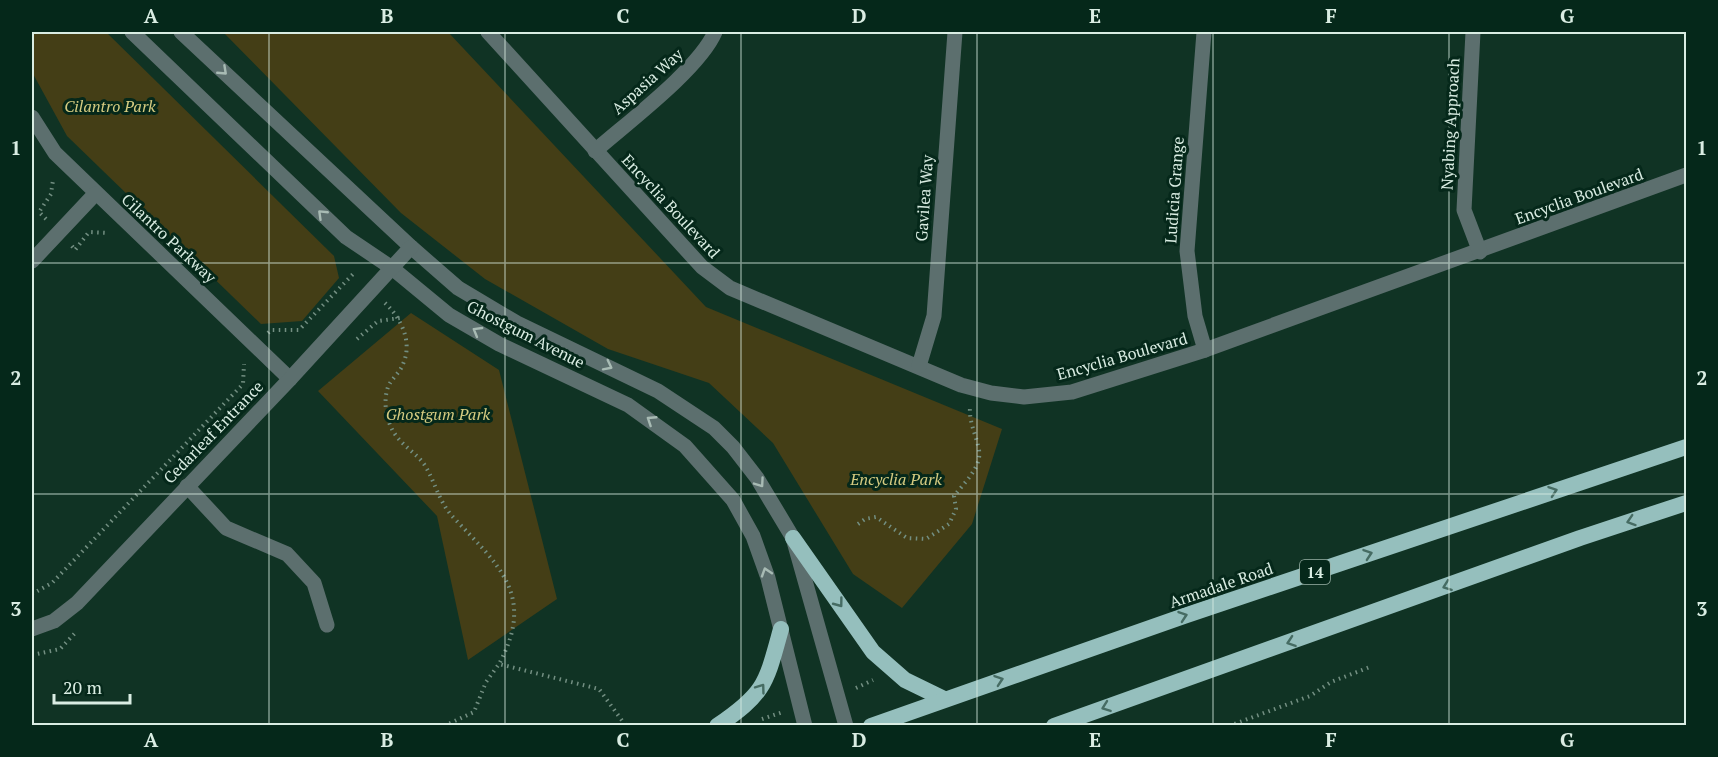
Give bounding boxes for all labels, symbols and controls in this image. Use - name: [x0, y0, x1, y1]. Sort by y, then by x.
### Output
- text: A: [144, 2, 159, 29]
- text: B: [381, 2, 394, 29]
- text: C: [616, 2, 630, 29]
- text: D: [852, 2, 866, 29]
- text: E: [1089, 2, 1101, 29]
- text: F: [1325, 2, 1337, 29]
- text: G: [1560, 2, 1574, 29]
- street label: Aspasia Way: [607, 43, 688, 119]
- street label: Nyabing Approach: [1436, 57, 1464, 190]
- one-way arrow: [216, 64, 227, 75]
- park label: Cilantro Park: [64, 95, 156, 117]
- text: 1: [10, 134, 22, 161]
- text: 1: [1696, 134, 1708, 161]
- street label: Ludicia Grange: [1159, 136, 1189, 244]
- street label: Encyclia Boulevard: [617, 149, 725, 263]
- street label: Gavilea Way: [910, 153, 938, 242]
- street label: Encyclia Boulevard: [1512, 163, 1646, 229]
- street label: Cilantro Parkway: [117, 188, 222, 288]
- one-way arrow: [319, 211, 330, 222]
- street label: Ghostgum Avenue: [463, 295, 589, 373]
- one-way arrow: [473, 327, 483, 339]
- street label: Encyclia Boulevard: [1054, 327, 1190, 385]
- one-way arrow: [602, 359, 613, 370]
- text: 2: [10, 364, 22, 391]
- text: 2: [1696, 364, 1708, 391]
- street label: Cedarleaf Entrance: [158, 376, 268, 488]
- park label: Ghostgum Park: [386, 403, 491, 425]
- one-way arrow: [647, 416, 658, 427]
- park label: Encyclia Park: [849, 468, 942, 490]
- one-way arrow: [753, 477, 764, 488]
- one-way arrow: [1547, 485, 1558, 498]
- one-way arrow: [1626, 514, 1637, 527]
- one-way arrow: [1362, 549, 1373, 561]
- street label: Armadale Road: [1166, 557, 1276, 613]
- road number: 14: [1300, 560, 1330, 584]
- one-way arrow: [761, 567, 773, 578]
- one-way arrow: [1442, 578, 1453, 591]
- text: 3: [10, 595, 22, 622]
- text: 3: [1696, 595, 1708, 622]
- one-way arrow: [832, 596, 843, 607]
- one-way arrow: [1177, 611, 1188, 624]
- one-way arrow: [1286, 634, 1297, 647]
- scale bar: [54, 667, 130, 705]
- one-way arrow: [993, 674, 1004, 687]
- text: 20 m: [63, 675, 103, 699]
- one-way arrow: [754, 683, 765, 694]
- one-way arrow: [1102, 699, 1112, 712]
- text: A: [144, 726, 159, 753]
- text: B: [381, 726, 394, 753]
- text: C: [616, 726, 630, 753]
- text: D: [852, 726, 866, 753]
- text: E: [1089, 726, 1101, 753]
- text: F: [1325, 726, 1337, 753]
- text: G: [1560, 726, 1574, 753]

